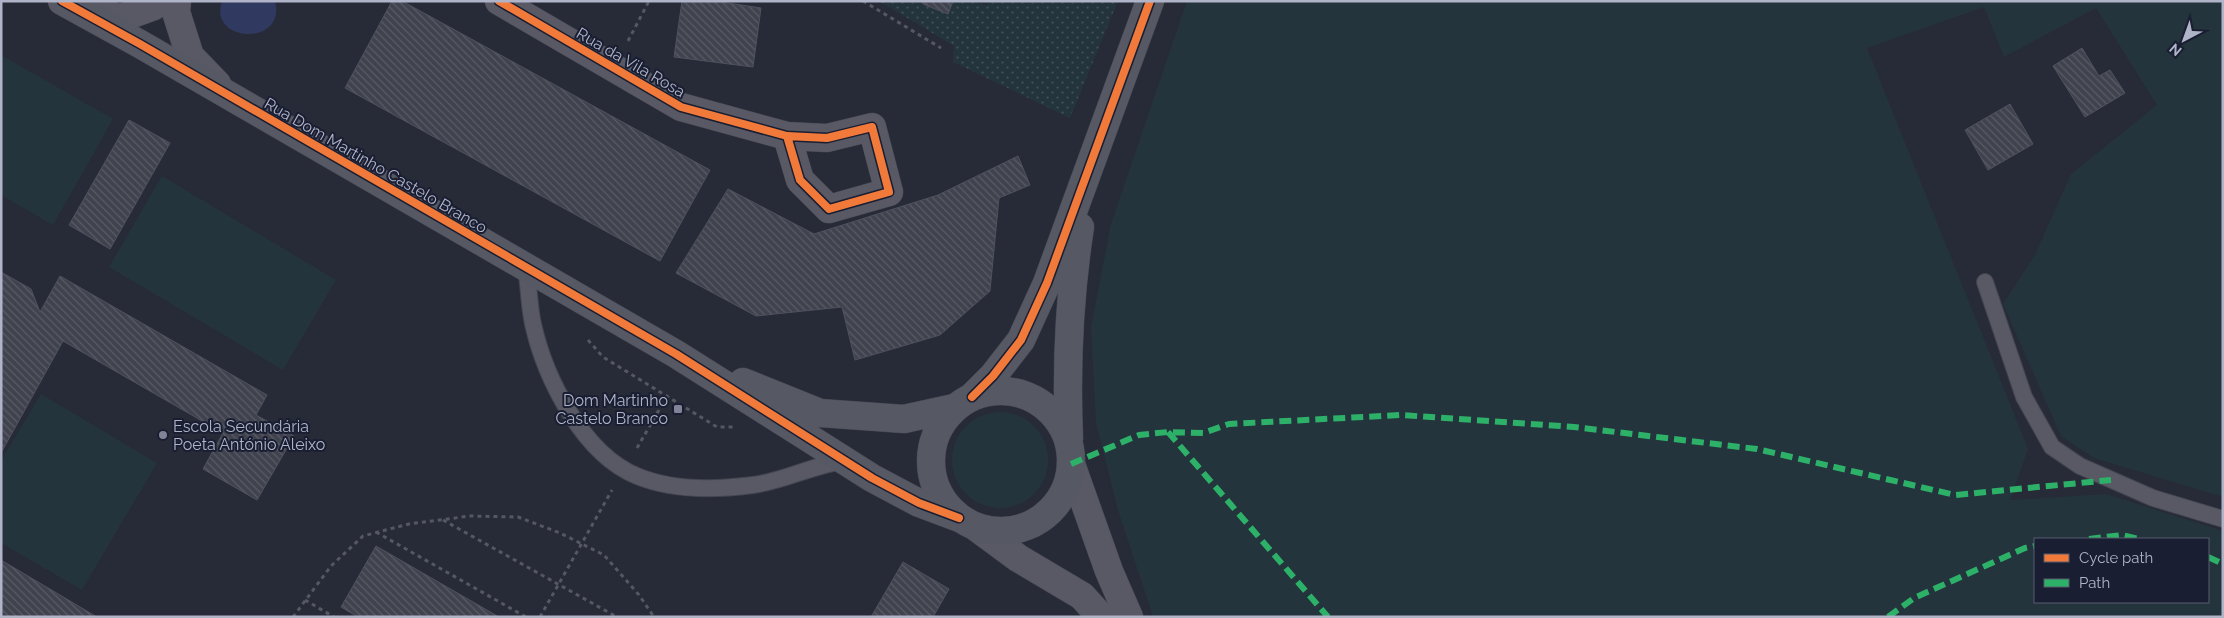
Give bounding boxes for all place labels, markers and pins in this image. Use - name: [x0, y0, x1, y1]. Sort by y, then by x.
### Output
- place label: Dom Martinho Castelo Branco: [556, 391, 668, 428]
- marker: Dom Martinho Castelo Branco: [672, 403, 684, 415]
- place label: Escola Secundária Poeta António Aleixo: [173, 417, 325, 454]
- marker: Escola Secundária Poeta António Aleixo: [157, 429, 169, 441]

